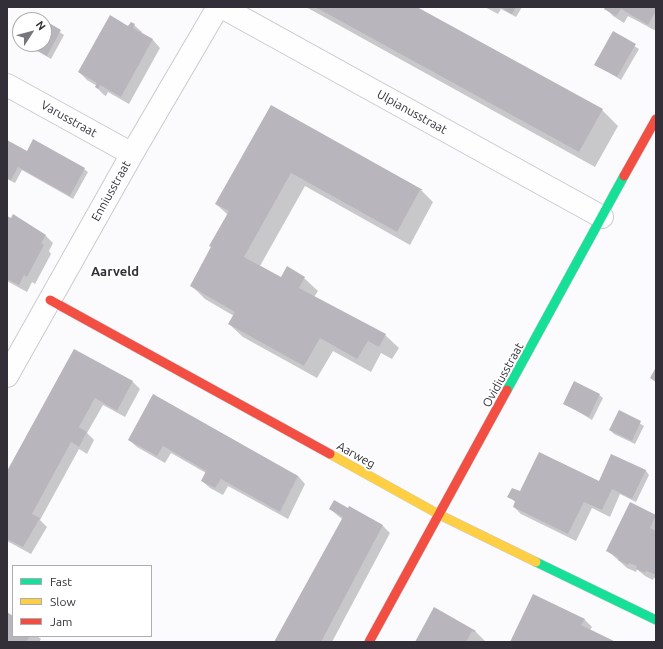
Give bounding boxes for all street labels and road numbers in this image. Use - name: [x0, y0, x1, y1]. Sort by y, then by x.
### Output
- street label: Ulpianusstraat: [374, 87, 450, 137]
- street label: Varusstraat: [39, 98, 99, 140]
- street label: Enniusstraat: [88, 158, 134, 224]
- street label: Ovidiusstraat: [479, 340, 527, 410]
- street label: Aarweg: [334, 439, 378, 471]

